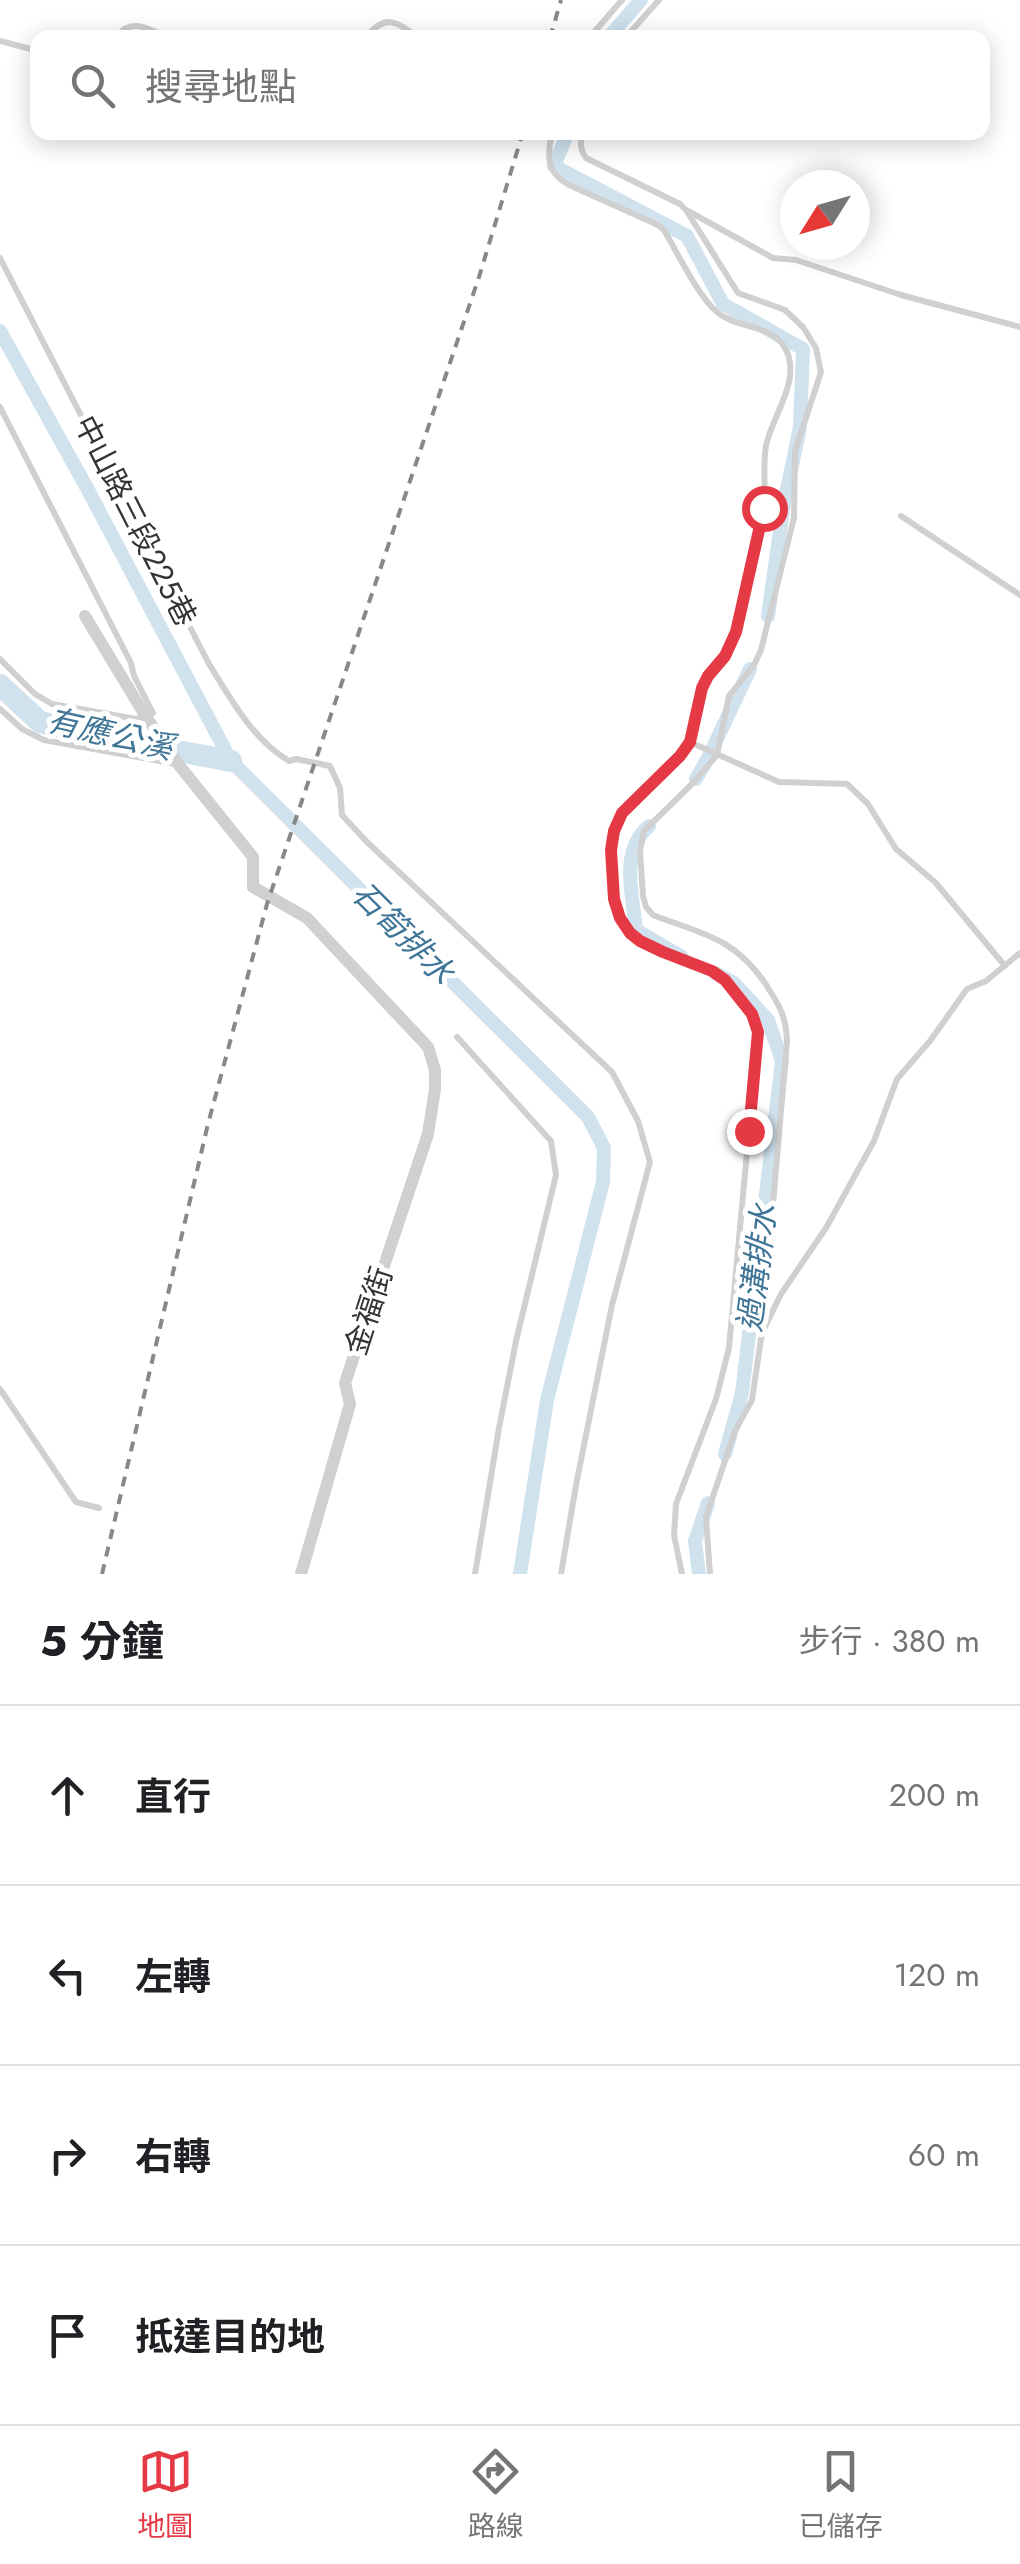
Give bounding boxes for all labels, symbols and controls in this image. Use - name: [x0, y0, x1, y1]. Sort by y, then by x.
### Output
- search box: [30, 30, 990, 140]
- icon: search: [65, 58, 120, 113]
- text: 搜尋地點: [145, 59, 297, 114]
- north arrow: [780, 170, 870, 260]
- street label: 中山路三段225巷: [64, 408, 207, 633]
- route start: [742, 486, 788, 532]
- water label: 有應公溪: [42, 697, 181, 772]
- water label: 石筍排水: [341, 871, 466, 996]
- route end: [727, 1109, 773, 1155]
- water label: 過溝排水: [726, 1200, 788, 1334]
- street label: 金福街: [334, 1261, 403, 1360]
- text: 5 分鐘: [40, 1611, 164, 1672]
- text: 步行 · 380 m: [798, 1618, 980, 1664]
- icon: ahead: [40, 1768, 95, 1823]
- text: 直行: [135, 1769, 211, 1824]
- text: 200 m: [889, 1772, 980, 1818]
- icon: left: [40, 1948, 95, 2003]
- text: 左轉: [135, 1949, 211, 2004]
- text: 120 m: [894, 1952, 980, 1998]
- icon: right: [40, 2128, 95, 2183]
- text: 右轉: [135, 2129, 211, 2184]
- text: 60 m: [908, 2132, 980, 2178]
- icon: arrive: [40, 2308, 95, 2363]
- text: 抵達目的地: [135, 2309, 325, 2364]
- tab: 地圖: [137, 2444, 193, 2547]
- tab: 路線: [468, 2444, 524, 2547]
- tab: 已儲存: [799, 2444, 883, 2547]

